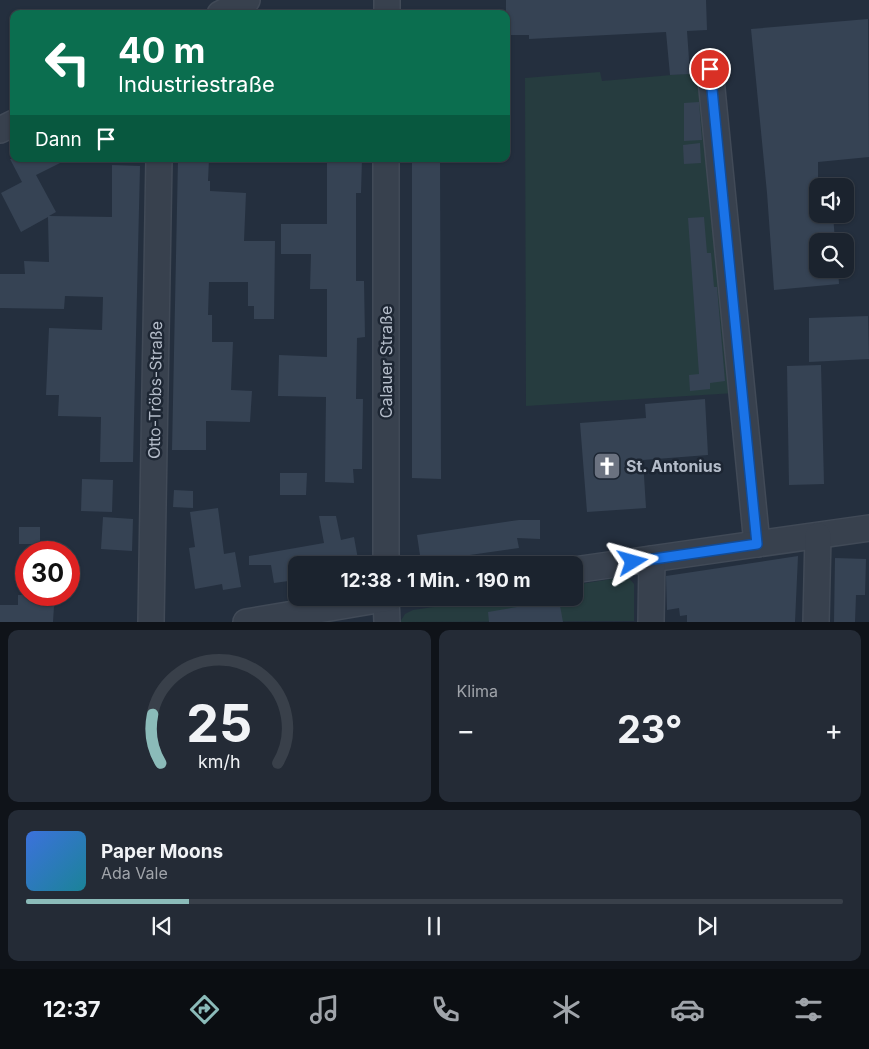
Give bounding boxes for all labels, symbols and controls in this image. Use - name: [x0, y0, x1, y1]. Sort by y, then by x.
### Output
- text: 40 m: [118, 29, 206, 71]
- icon: left: [35, 30, 100, 95]
- pin: [689, 48, 731, 90]
- icon: arrive: [696, 55, 724, 83]
- text: Industriestraße: [118, 71, 275, 97]
- icon: arrive: [92, 125, 120, 153]
- text: Dann: [35, 128, 82, 151]
- map controls: [809, 178, 854, 278]
- button: sound: [809, 178, 854, 223]
- button: search: [809, 233, 854, 278]
- street label: Calauer Straße: [376, 306, 396, 418]
- street label: Otto-Tröbs-Straße: [144, 321, 166, 459]
- church icon: St. Antonius: [592, 451, 622, 481]
- place label: St. Antonius: [626, 456, 722, 476]
- position arrow: [606, 535, 658, 587]
- speed limit sign: 30: [15, 541, 80, 606]
- text: 12:38 · 1 Min. · 190 m: [340, 569, 531, 592]
- text: Klima: [457, 681, 498, 701]
- text: 25: [186, 692, 252, 755]
- text: 23°: [617, 706, 683, 752]
- text: −: [457, 713, 475, 747]
- text: +: [824, 713, 843, 747]
- text: km/h: [198, 751, 240, 772]
- text: Paper Moons: [101, 840, 223, 863]
- text: Ada Vale: [101, 863, 168, 883]
- icon: previous: [148, 912, 176, 940]
- icon: pause: [420, 912, 448, 940]
- icon: next: [693, 912, 721, 940]
- icon: directions: [187, 992, 222, 1027]
- icon: music: [307, 992, 342, 1027]
- icon: phone: [428, 992, 463, 1027]
- icon: climate: [549, 992, 584, 1027]
- icon: car: [670, 992, 705, 1027]
- icon: filters: [791, 992, 826, 1027]
- text: 12:37: [43, 996, 101, 1022]

